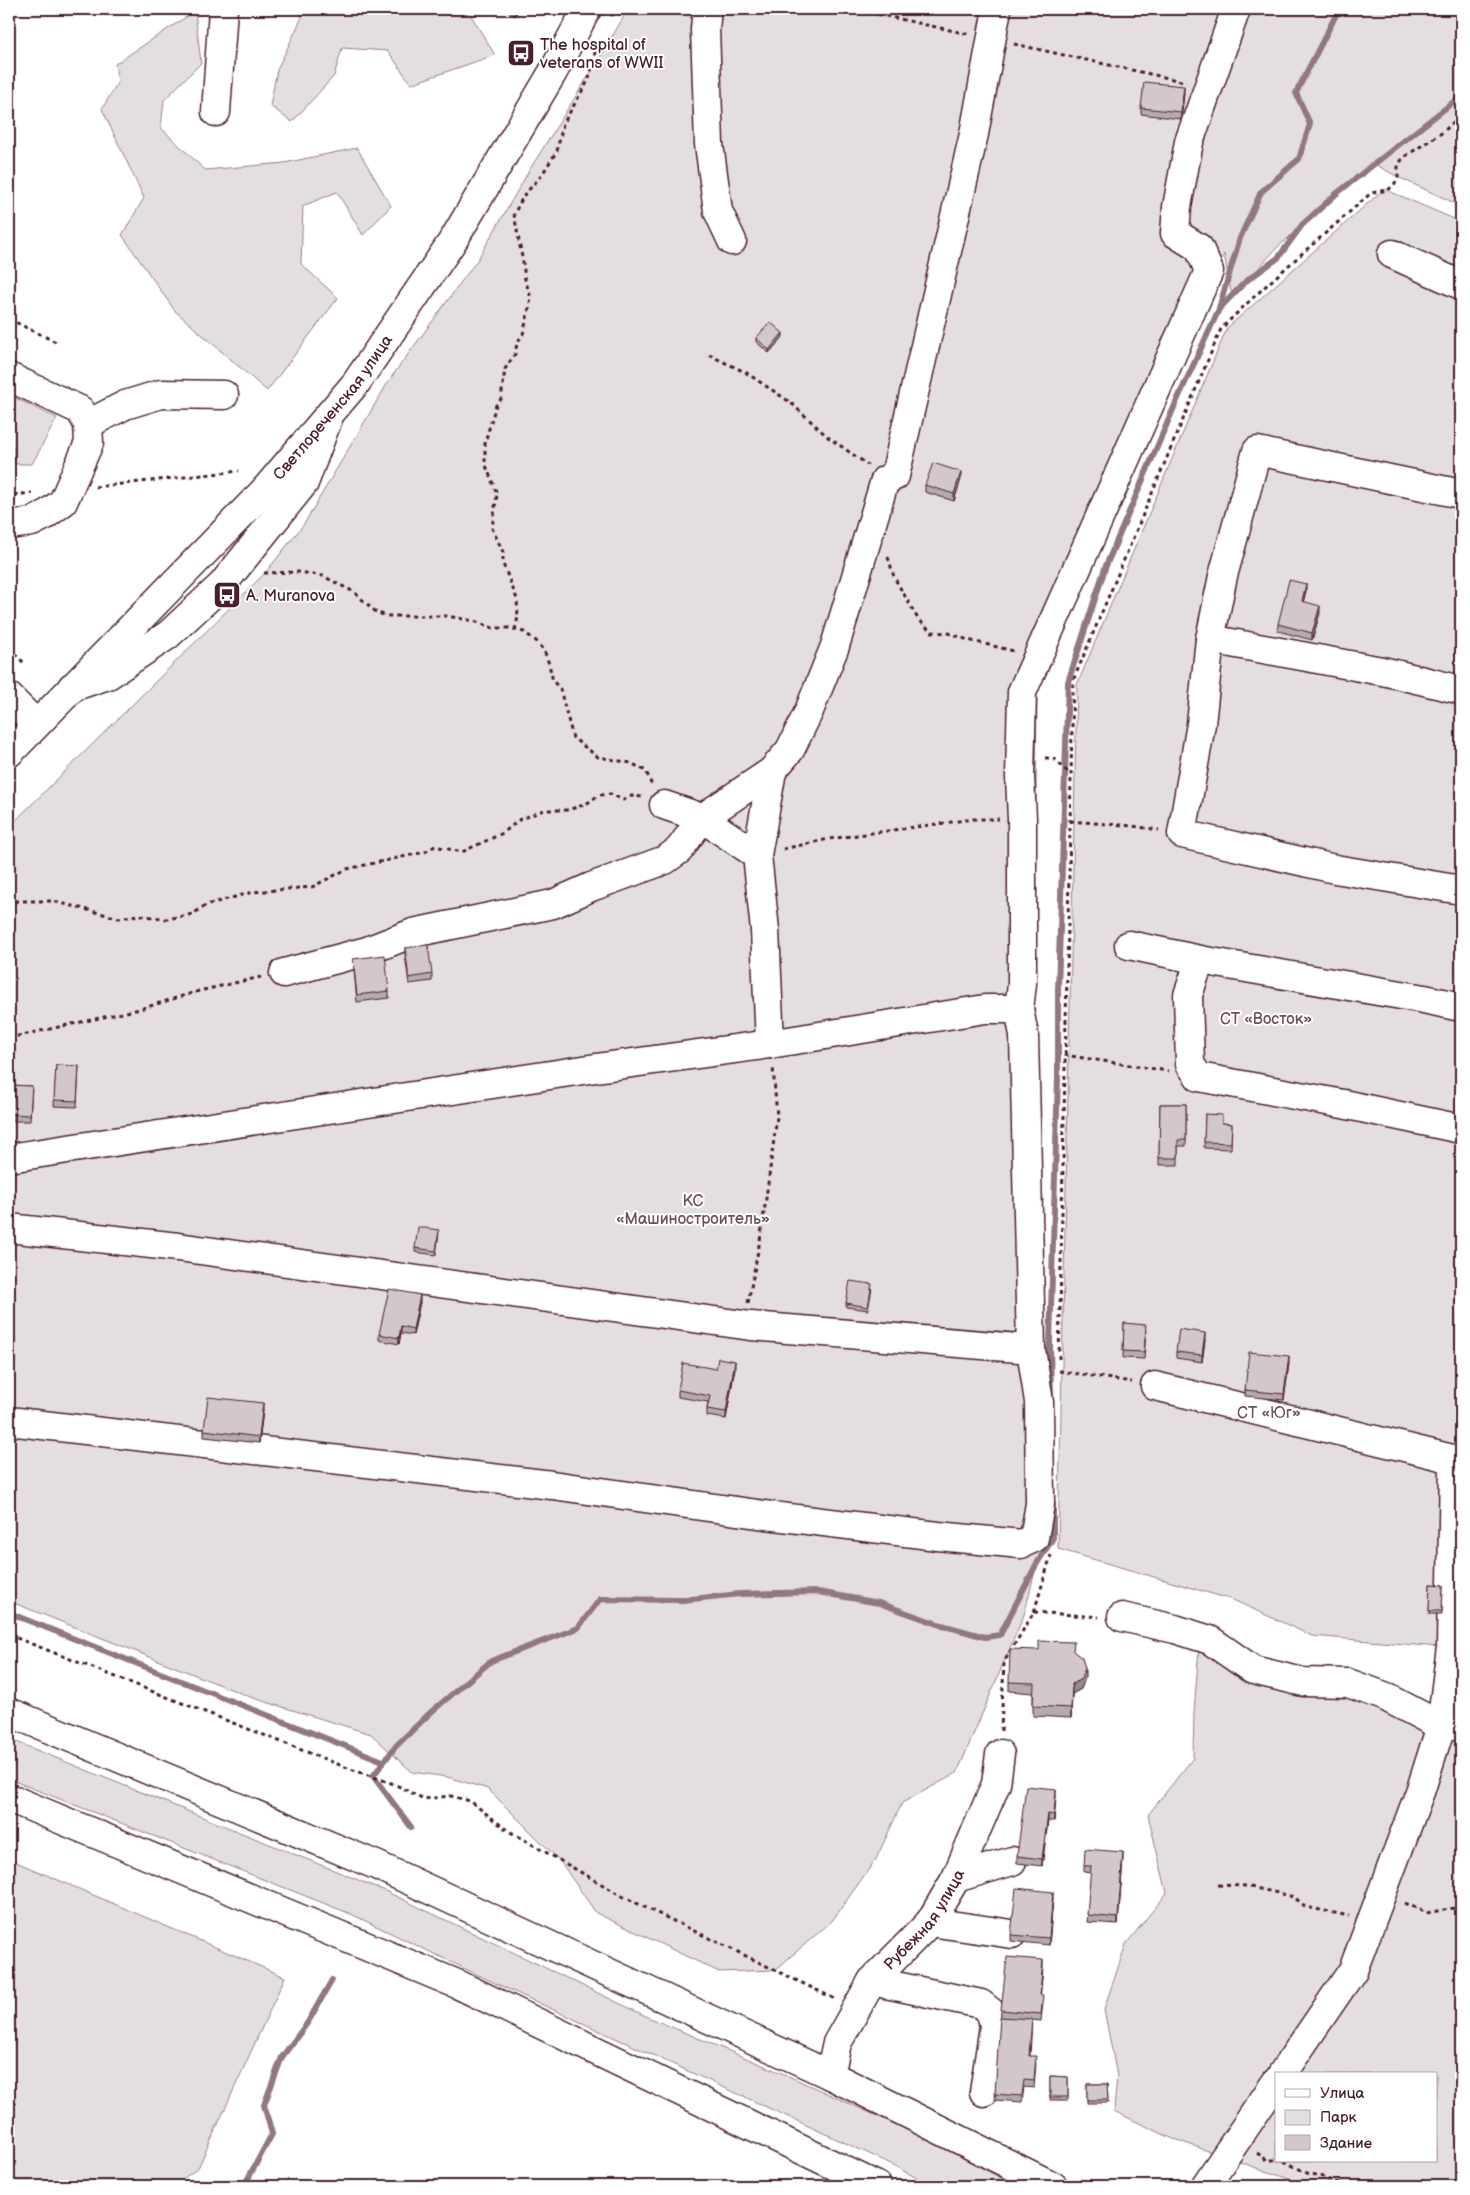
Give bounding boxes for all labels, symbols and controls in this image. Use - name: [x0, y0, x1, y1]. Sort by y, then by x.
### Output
- place label: The hospital of veterans of WWII: [539, 36, 663, 73]
- bus stop icon: The hospital of veterans of WWII: [506, 38, 536, 68]
- street label: Светлореченская улица: [270, 331, 397, 484]
- bus stop icon: A. Muranova: [212, 580, 242, 610]
- place label: A. Muranova: [246, 587, 335, 606]
- park label: СТ «Восток»: [1220, 1010, 1312, 1029]
- park label: КС «Машиностроитель»: [616, 1192, 770, 1229]
- park label: СТ «Юг»: [1237, 1404, 1301, 1423]
- street label: Рубежная улица: [880, 1867, 970, 1975]
- legend: [1275, 2072, 1438, 2162]
- text: Улица: [1320, 2084, 1365, 2103]
- text: Парк: [1320, 2108, 1357, 2127]
- text: Здание: [1320, 2134, 1372, 2153]

